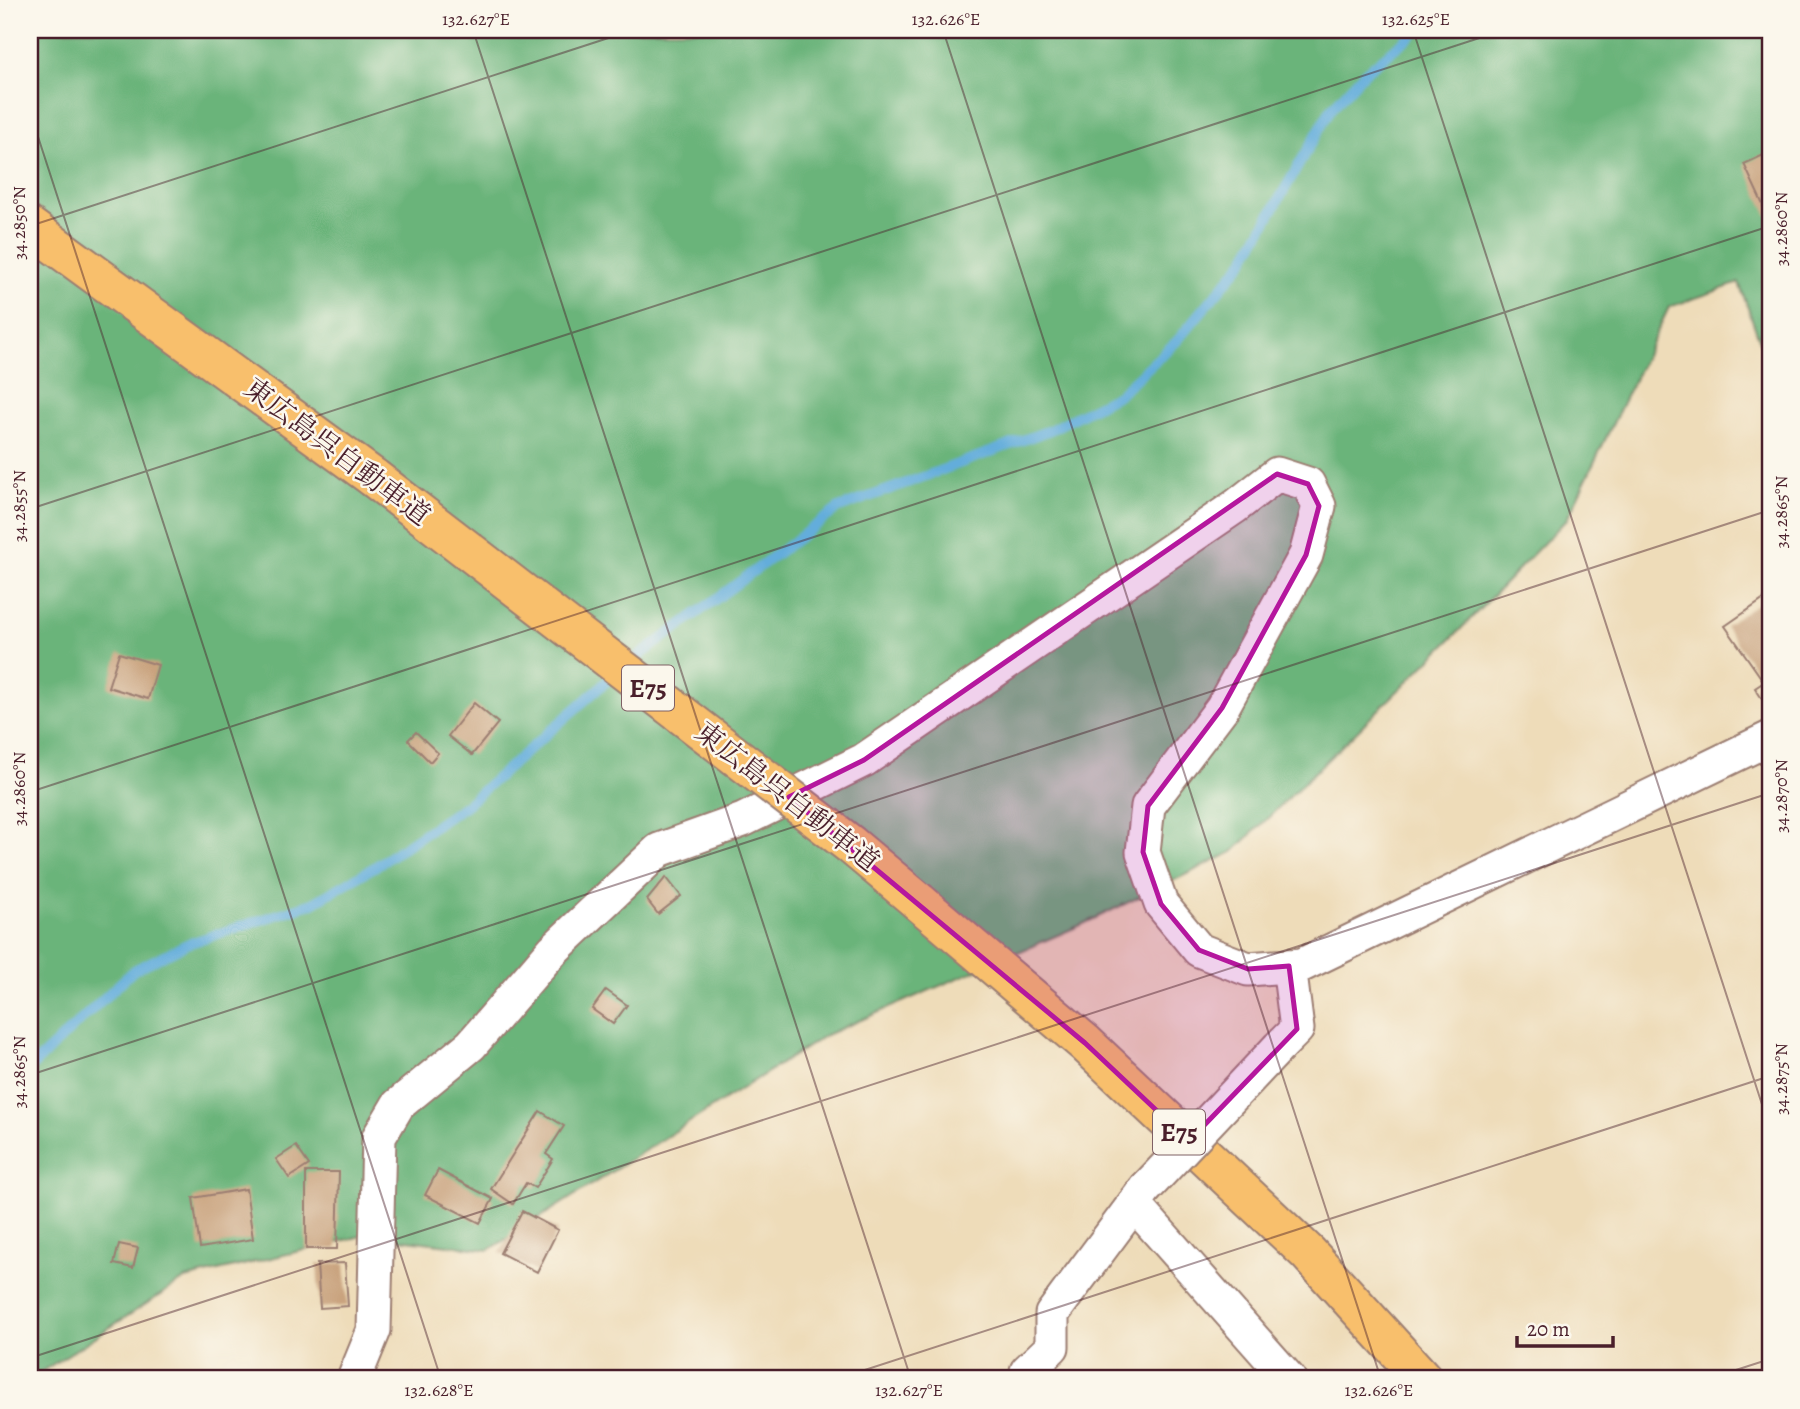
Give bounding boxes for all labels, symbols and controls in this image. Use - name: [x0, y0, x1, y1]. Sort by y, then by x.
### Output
- text: 132.627°E: [442, 7, 510, 31]
- text: 132.626°E: [912, 7, 980, 31]
- text: 132.625°E: [1382, 7, 1450, 31]
- text: 34.2850°N: [7, 186, 31, 260]
- text: 34.2860°N: [1769, 192, 1793, 266]
- street label: 東広島呉自動車道: [236, 369, 438, 535]
- text: 34.2855°N: [7, 470, 31, 542]
- text: 34.2865°N: [1769, 476, 1793, 548]
- road number: E75: [622, 666, 674, 710]
- street label: 東広島呉自動車道: [687, 713, 887, 881]
- text: 34.2860°N: [7, 752, 31, 826]
- text: 34.2870°N: [1769, 759, 1793, 833]
- text: 34.2865°N: [7, 1036, 31, 1108]
- text: 34.2875°N: [1769, 1043, 1793, 1115]
- road number: E75: [1153, 1110, 1205, 1154]
- scale bar: [1517, 1304, 1613, 1348]
- text: 20 m: [1527, 1315, 1570, 1343]
- text: 132.628°E: [404, 1378, 474, 1402]
- text: 132.627°E: [875, 1378, 943, 1402]
- text: 132.626°E: [1345, 1378, 1413, 1402]

